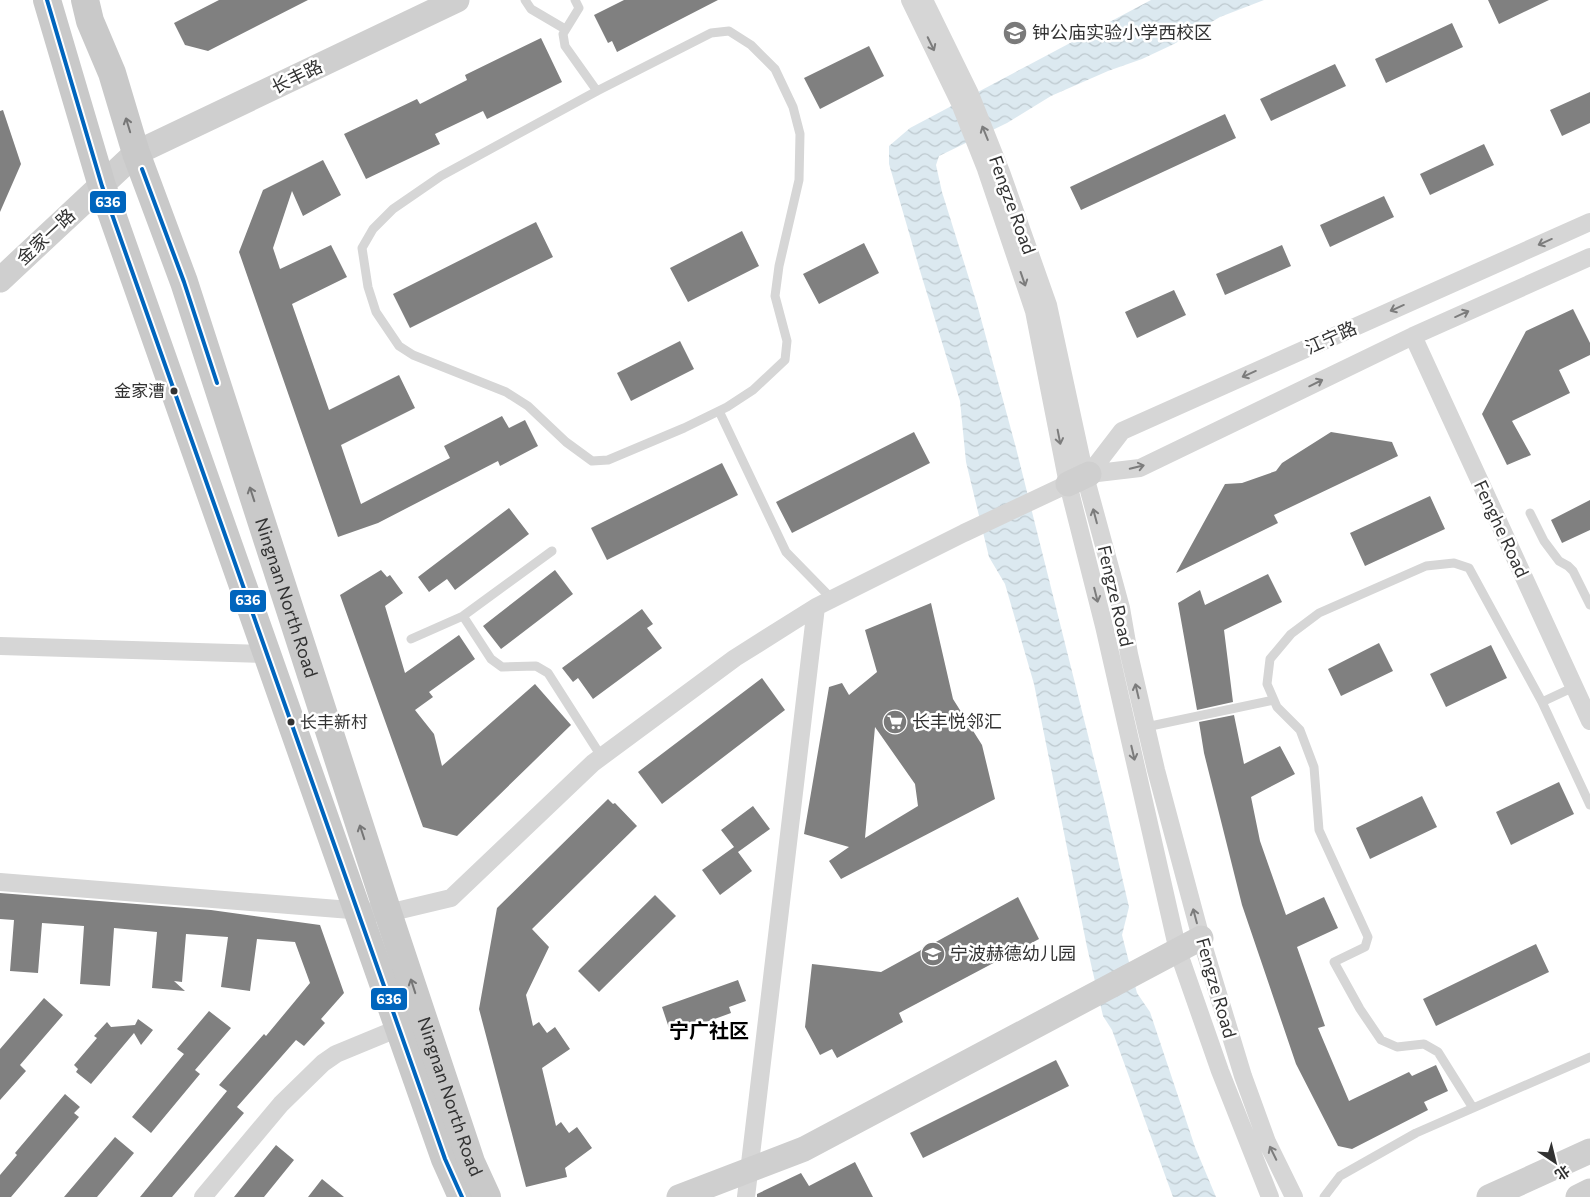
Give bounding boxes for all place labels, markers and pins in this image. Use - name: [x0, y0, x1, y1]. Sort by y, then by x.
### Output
- school or university icon: 钟公庙实验小学西校区: [1002, 20, 1028, 46]
- place label: 钟公庙实验小学西校区: [1032, 21, 1212, 43]
- place label: 金家漕: [114, 380, 165, 401]
- marker: 金家漕: [169, 386, 179, 396]
- supermarket icon: 长丰悦邻汇: [882, 709, 908, 735]
- place label: 长丰悦邻汇: [912, 710, 1002, 732]
- place label: 长丰新村: [300, 711, 368, 732]
- marker: 长丰新村: [286, 717, 296, 727]
- school or university icon: 宁波赫德幼儿园: [920, 941, 946, 967]
- place label: 宁波赫德幼儿园: [950, 942, 1076, 964]

